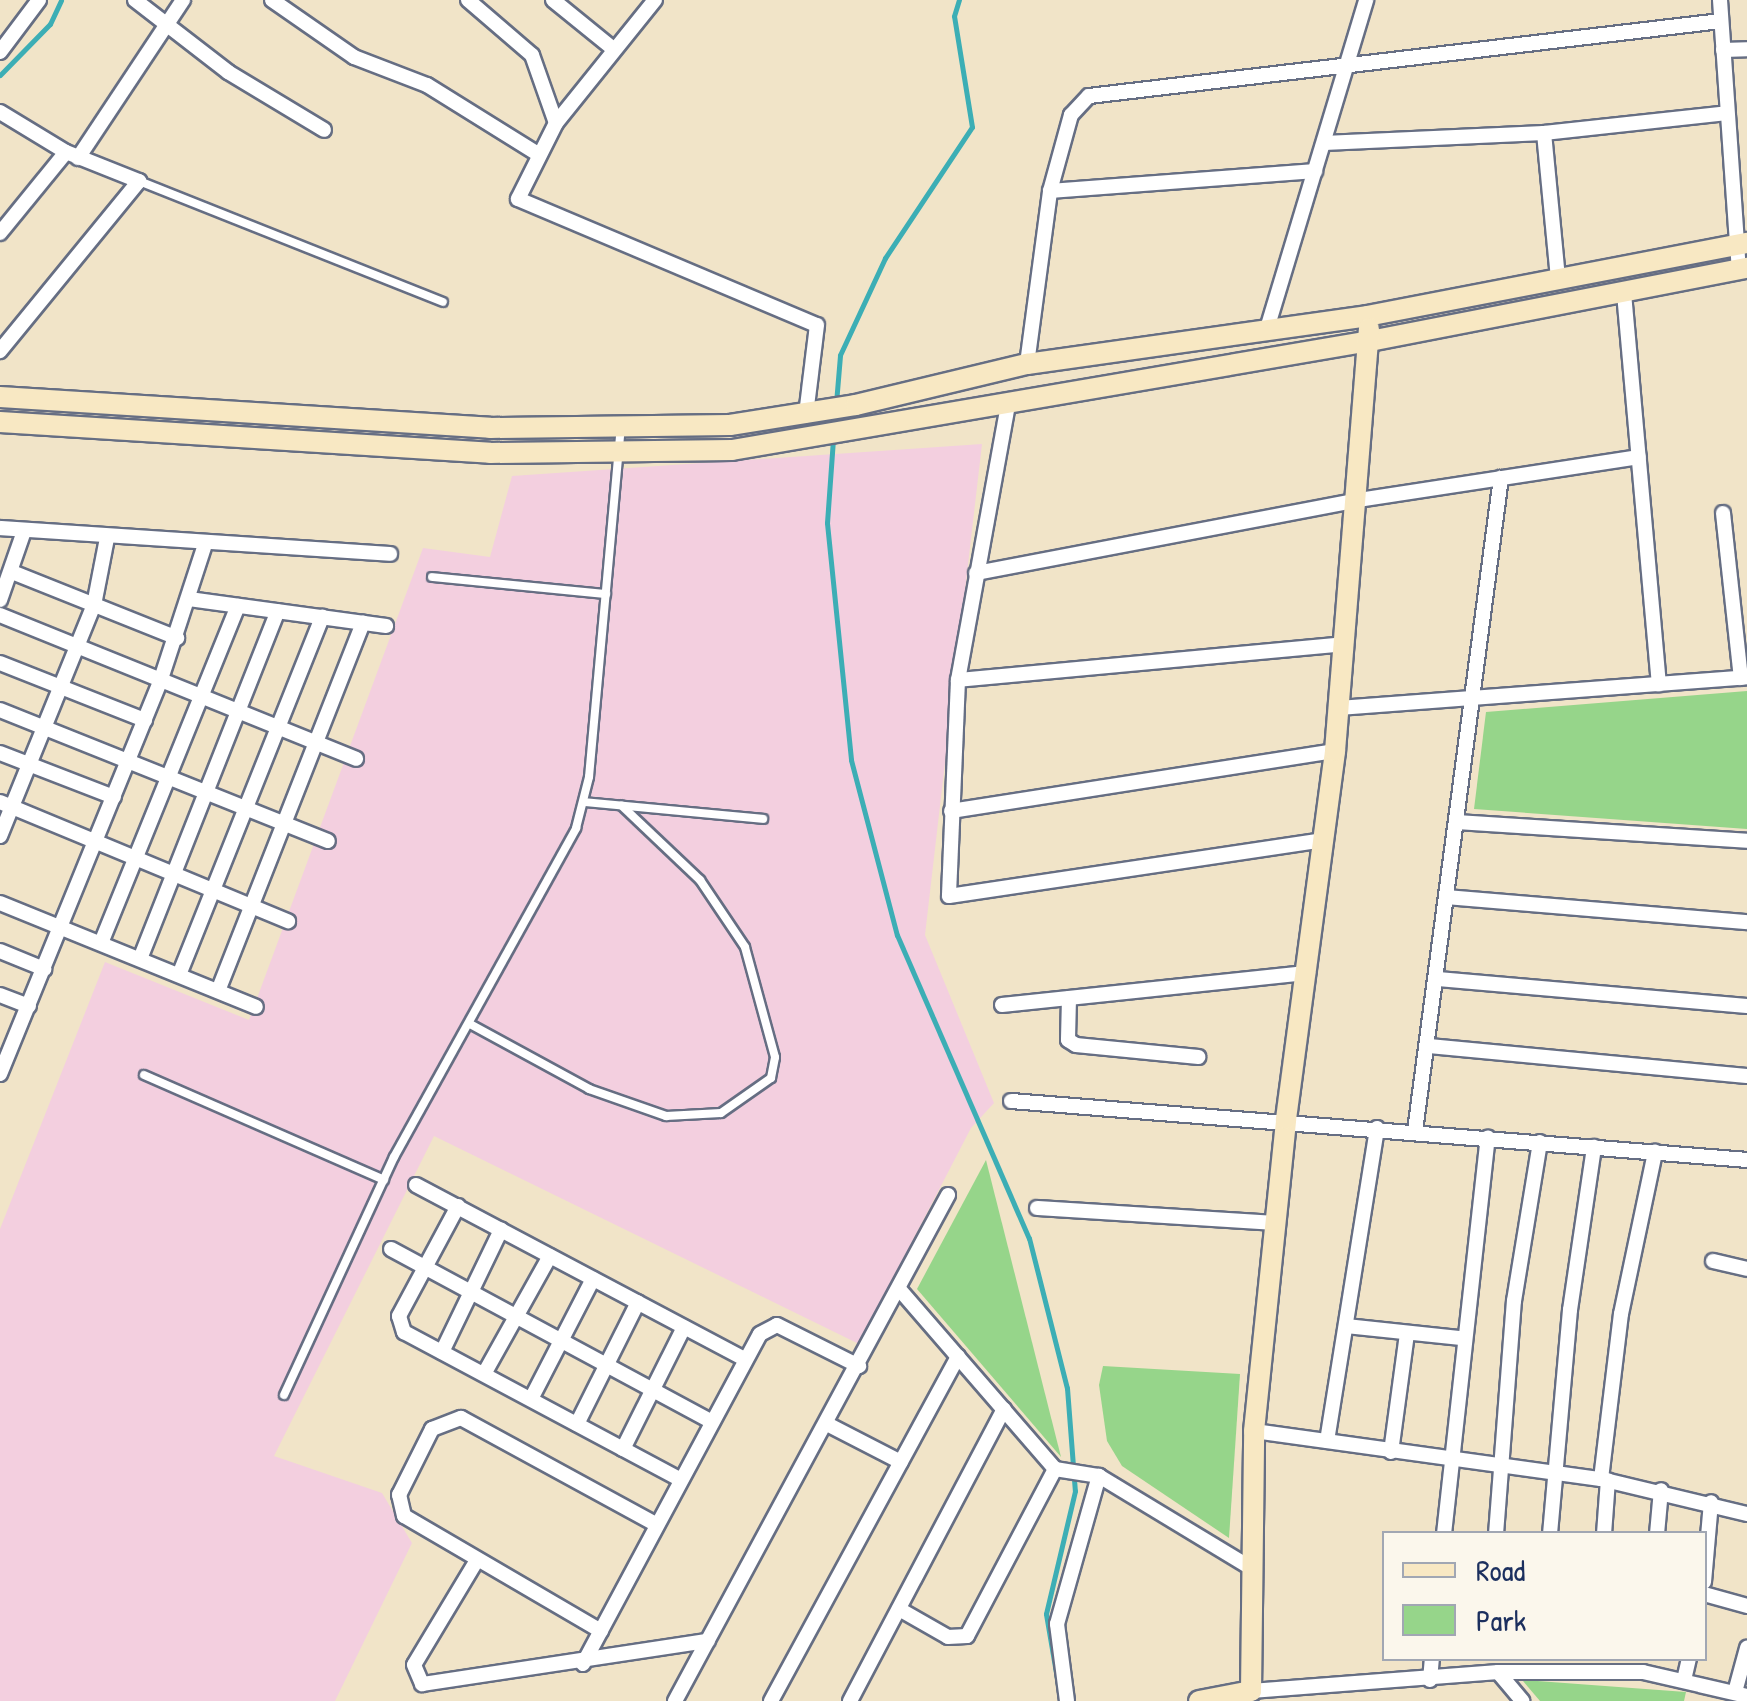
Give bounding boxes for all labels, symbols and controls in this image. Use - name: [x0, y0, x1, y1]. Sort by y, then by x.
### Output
- legend: [1382, 1531, 1707, 1661]
- text: Road: [1476, 1550, 1525, 1590]
- text: Park: [1476, 1600, 1526, 1640]

